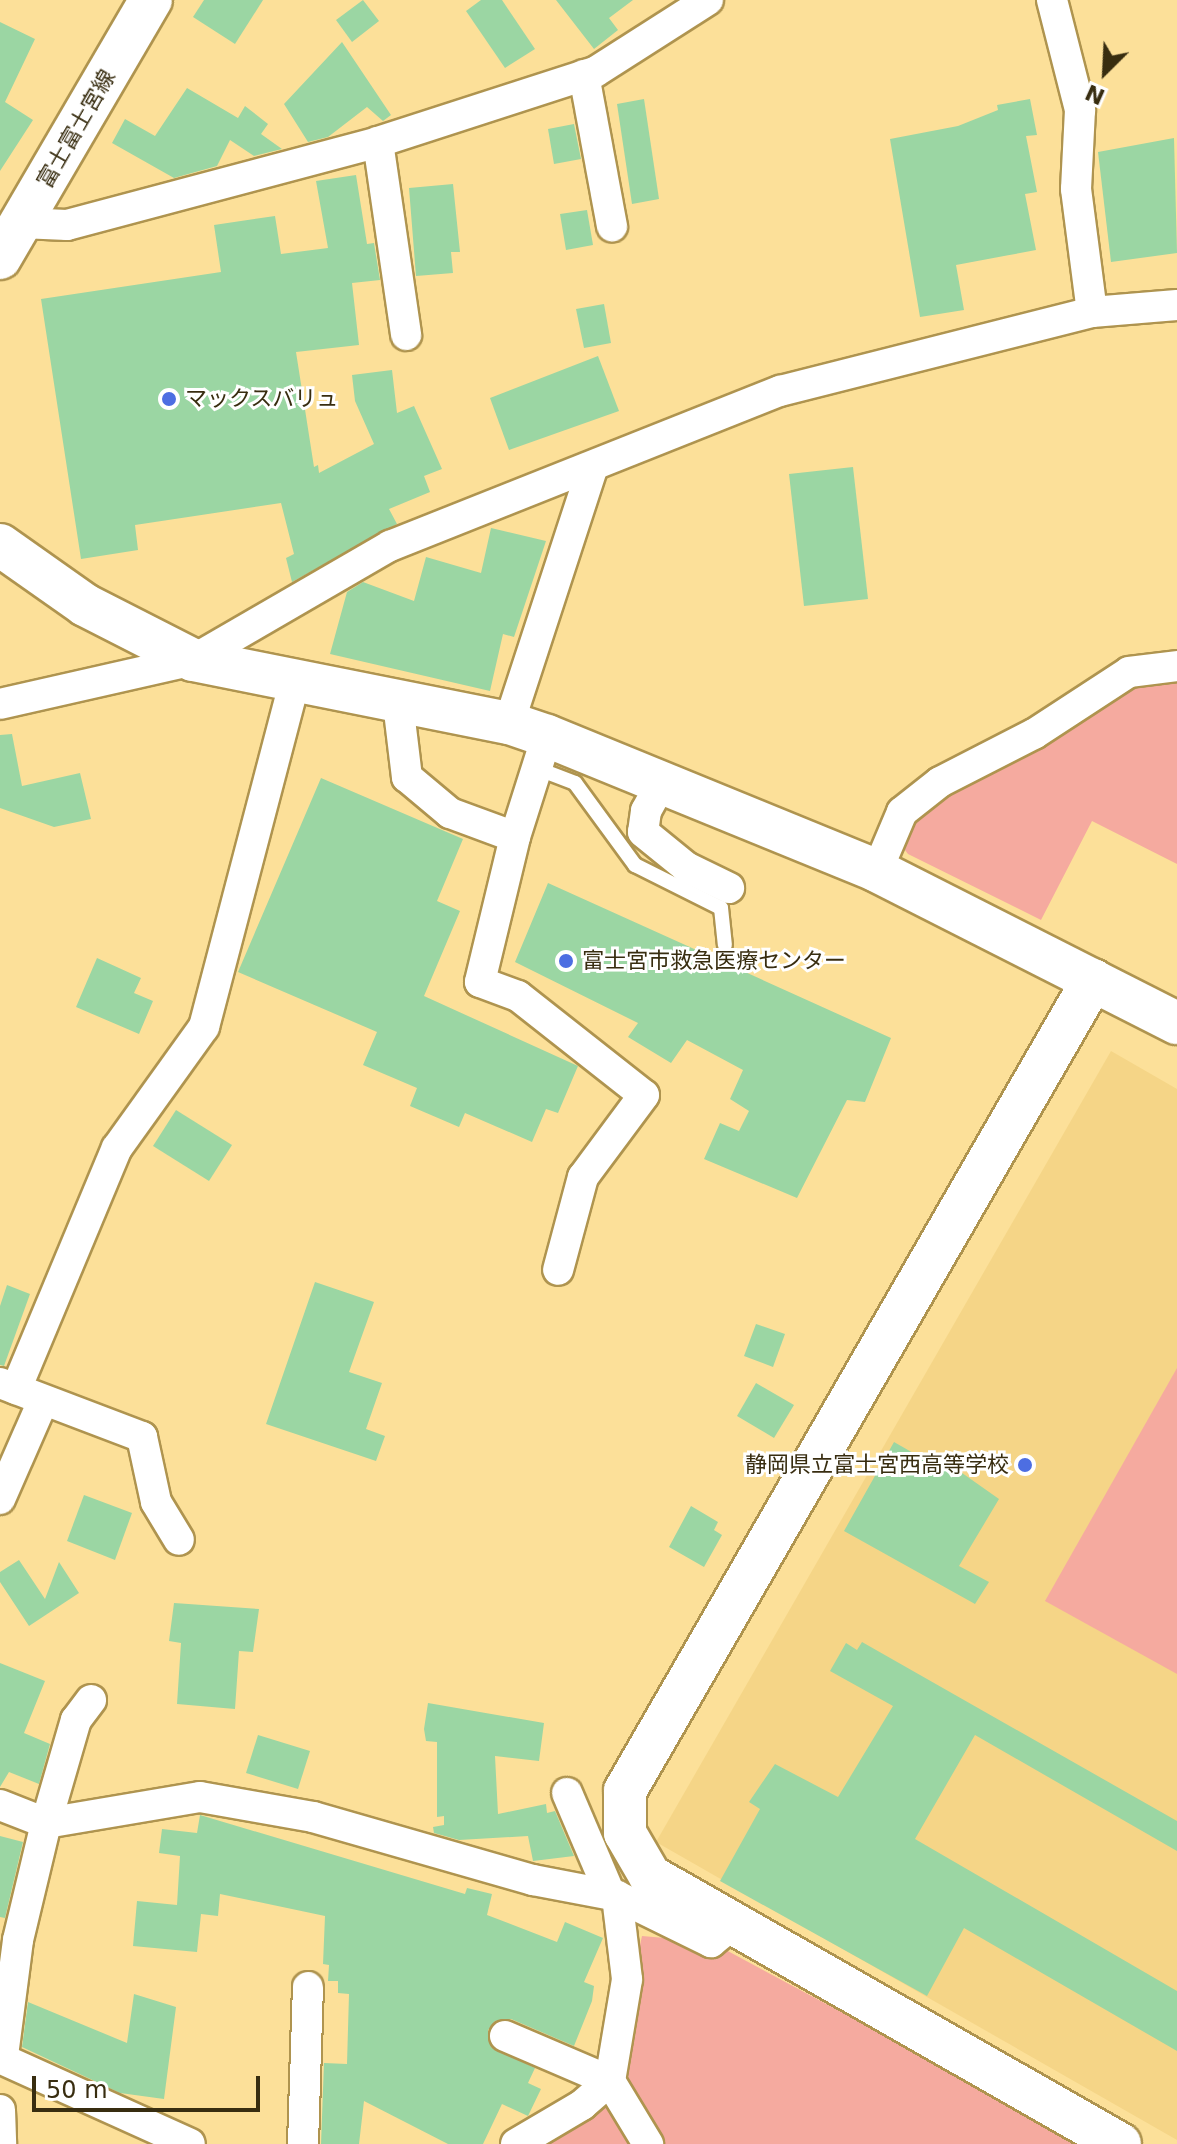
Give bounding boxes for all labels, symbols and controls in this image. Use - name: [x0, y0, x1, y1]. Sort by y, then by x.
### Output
- north arrow: [1065, 32, 1145, 112]
- street label: 富士富士宮線: [32, 65, 120, 193]
- text: N: [1082, 79, 1109, 110]
- place label: マックスバリュ: [185, 386, 339, 412]
- marker: マックスバリュ: [160, 390, 178, 408]
- place label: 富士宮市救急医療センター: [582, 948, 846, 974]
- marker: 富士宮市救急医療センター: [557, 952, 575, 970]
- place label: 静岡県立富士宮西高等学校: [745, 1452, 1009, 1478]
- marker: 静岡県立富士宮西高等学校: [1016, 1456, 1034, 1474]
- scale bar: [36, 2060, 264, 2110]
- text: 50 m: [46, 2076, 108, 2104]

